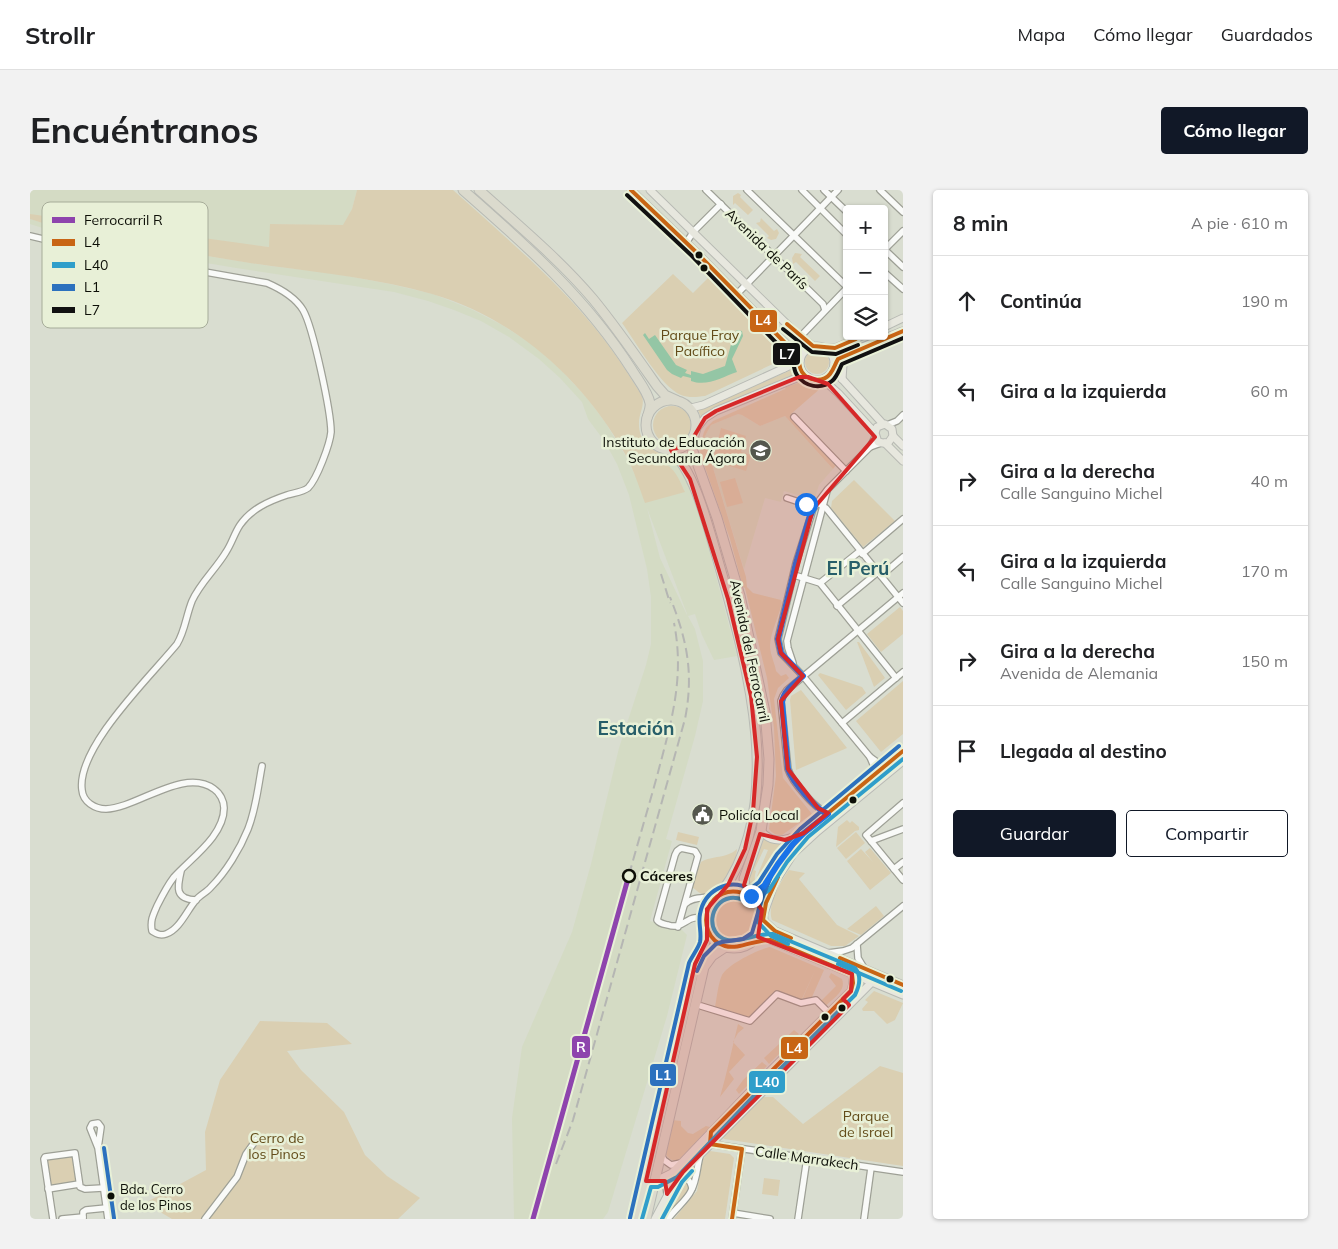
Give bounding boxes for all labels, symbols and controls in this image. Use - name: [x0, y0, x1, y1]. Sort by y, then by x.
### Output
- text: Strollr: [25, 20, 95, 50]
- text: Mapa: [1017, 23, 1065, 46]
- text: Cómo llegar: [1093, 23, 1193, 46]
- text: Guardados: [1221, 23, 1313, 46]
- button: Cómo llegar: [1161, 107, 1308, 154]
- text: Encuéntranos: [30, 108, 259, 152]
- legend: [42, 202, 208, 328]
- street label: Avenida de París: [722, 205, 813, 293]
- map controls: [843, 205, 888, 340]
- button: +: [843, 205, 888, 250]
- text: 8 min: [953, 210, 1008, 236]
- text: Ferrocarril R: [84, 211, 163, 229]
- text: A pie · 610 m: [1191, 213, 1288, 233]
- text: L4: [84, 233, 101, 251]
- unlabelled marker: [694, 250, 704, 260]
- button: −: [843, 250, 888, 295]
- text: L40: [84, 256, 108, 274]
- unlabelled marker: [699, 263, 709, 273]
- text: L1: [84, 278, 100, 296]
- icon: ahead: [953, 287, 981, 315]
- text: Continúa: [1000, 289, 1082, 313]
- text: 190 m: [1241, 291, 1288, 311]
- button: layers: [843, 295, 888, 340]
- text: L7: [84, 301, 100, 319]
- line badge: L4: [749, 309, 778, 333]
- text: L4: [755, 311, 772, 329]
- park label: Parque Fray Pacífico: [661, 326, 740, 360]
- line badge: L7: [772, 342, 801, 366]
- text: L7: [779, 345, 795, 363]
- icon: left: [953, 377, 981, 405]
- text: Gira a la izquierda: [1000, 379, 1166, 403]
- text: 60 m: [1251, 381, 1288, 401]
- place label: Instituto de Educación Secundaria Ágora: [603, 433, 745, 467]
- school or university icon: Instituto de Educación Secundaria Ágora: [749, 438, 773, 462]
- text: Gira a la derecha: [1000, 459, 1155, 483]
- icon: right: [953, 467, 981, 495]
- text: 40 m: [1251, 471, 1288, 491]
- text: Calle Sanguino Michel: [1000, 483, 1162, 503]
- route start: [795, 493, 818, 516]
- text: Gira a la izquierda: [1000, 549, 1166, 573]
- district label: El Perú: [827, 556, 889, 580]
- icon: left: [953, 557, 981, 585]
- text: 170 m: [1241, 561, 1288, 581]
- text: Calle Sanguino Michel: [1000, 573, 1162, 593]
- street label: Avenida del Ferrocarril: [726, 578, 774, 724]
- text: Gira a la derecha: [1000, 639, 1155, 663]
- icon: right: [953, 647, 981, 675]
- text: 150 m: [1241, 651, 1288, 671]
- text: Avenida de Alemania: [1000, 663, 1158, 683]
- district label: Estación: [598, 716, 674, 740]
- icon: arrive: [953, 737, 981, 765]
- text: Llegada al destino: [1000, 739, 1167, 763]
- unlabelled marker: [848, 795, 858, 805]
- public building icon: Policía Local: [691, 803, 715, 827]
- place label: Policía Local: [719, 806, 799, 824]
- button: Guardar: [953, 810, 1116, 857]
- button: Compartir: [1126, 810, 1288, 857]
- place label: Cáceres: [640, 867, 693, 885]
- marker: Cáceres: [622, 869, 636, 883]
- route end: [740, 885, 763, 908]
- unlabelled marker: [885, 974, 895, 984]
- unlabelled marker: [837, 1003, 847, 1013]
- unlabelled marker: [820, 1012, 830, 1022]
- line badge: R: [571, 1035, 591, 1059]
- line badge: L4: [780, 1036, 809, 1060]
- text: R: [576, 1038, 586, 1056]
- text: L4: [786, 1039, 803, 1057]
- line badge: L1: [649, 1063, 677, 1087]
- text: L1: [655, 1066, 671, 1084]
- line badge: L40: [748, 1070, 786, 1094]
- text: L40: [755, 1073, 779, 1091]
- park label: Parque de Israel: [839, 1107, 893, 1141]
- park label: Cerro de los Pinos: [248, 1129, 306, 1163]
- street label: Calle Marrakech: [754, 1142, 860, 1174]
- place label: Bda. Cerro de los Pinos: [120, 1181, 192, 1213]
- marker: Bda. Cerro de los Pinos: [106, 1191, 116, 1201]

